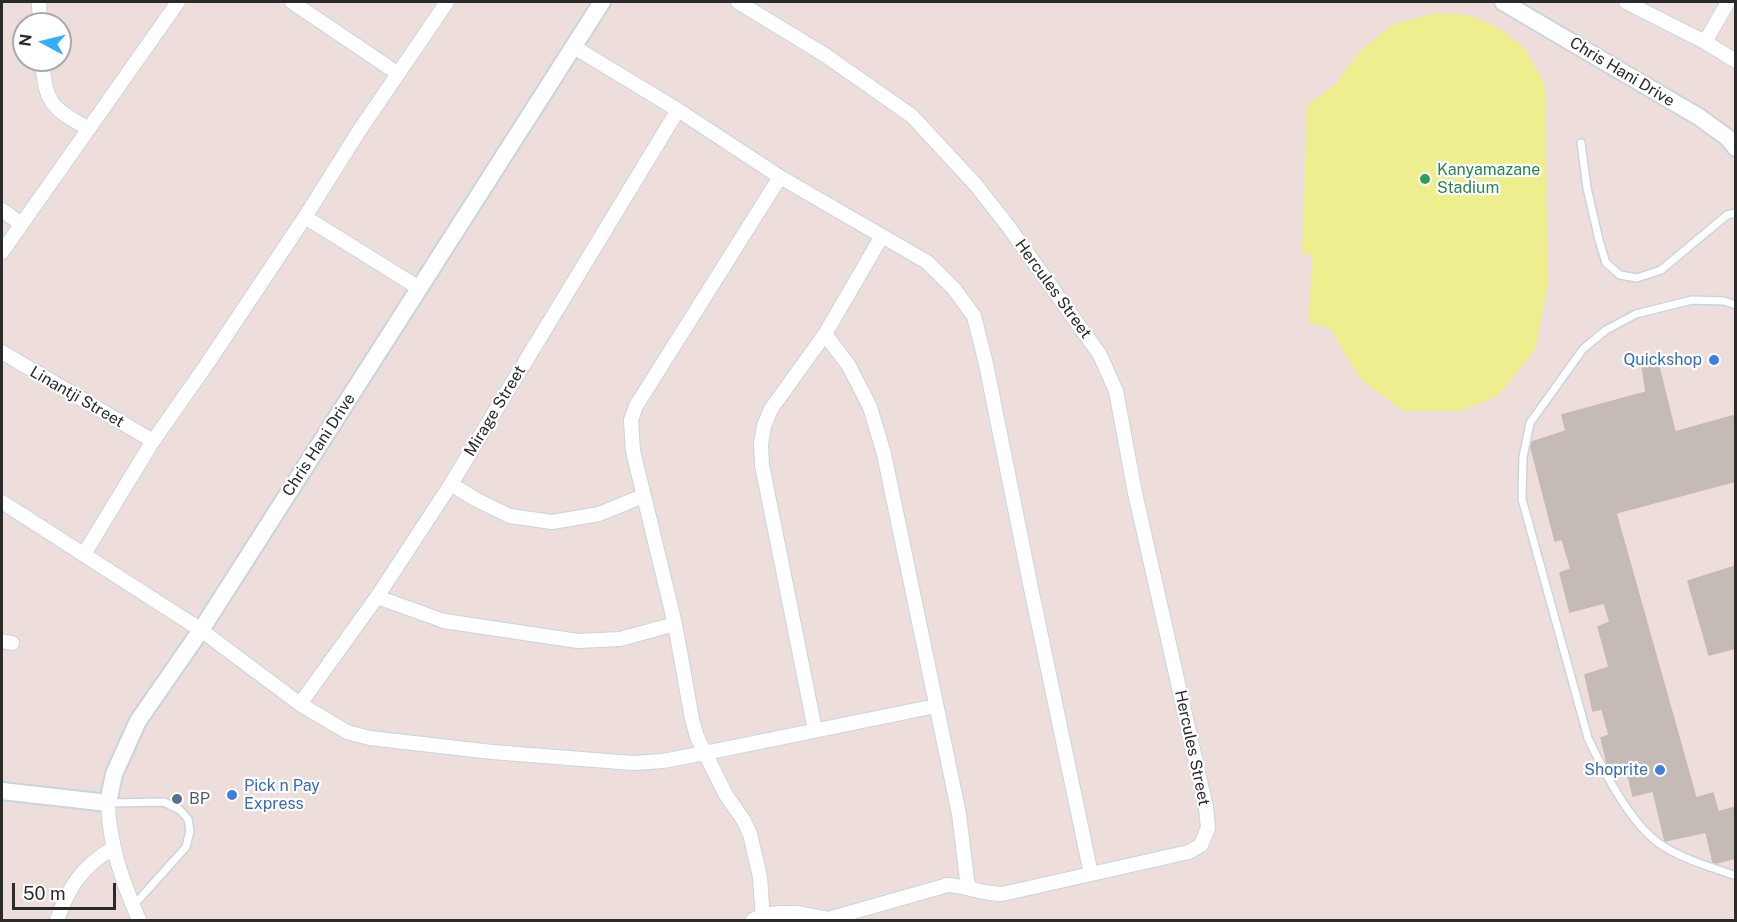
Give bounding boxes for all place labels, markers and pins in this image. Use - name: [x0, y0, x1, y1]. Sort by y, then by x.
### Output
- place label: Kanyamazane Stadium: [1437, 160, 1540, 198]
- marker: Kanyamazane Stadium: [1418, 172, 1432, 186]
- place label: Quickshop: [1623, 350, 1702, 370]
- marker: Quickshop: [1707, 353, 1721, 367]
- place label: Shoprite: [1584, 760, 1648, 780]
- marker: Shoprite: [1653, 763, 1667, 777]
- place label: Pick n Pay Express: [244, 776, 320, 814]
- marker: Pick n Pay Express: [225, 788, 239, 802]
- place label: BP: [189, 789, 210, 809]
- marker: BP: [170, 792, 184, 806]

